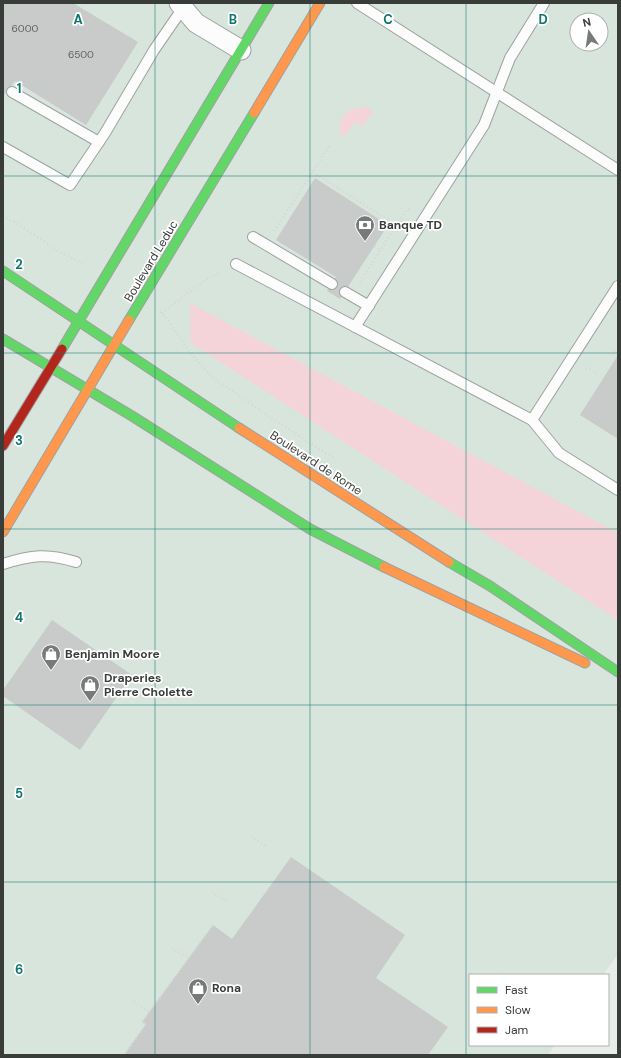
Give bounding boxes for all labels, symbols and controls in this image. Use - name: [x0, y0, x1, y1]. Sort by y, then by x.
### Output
- text: A: [73, 11, 83, 28]
- text: B: [229, 11, 237, 28]
- text: C: [383, 11, 393, 28]
- text: D: [538, 11, 548, 28]
- north arrow: [569, 12, 609, 52]
- text: N: [581, 15, 592, 30]
- house number: 6000: [12, 22, 39, 35]
- house number: 6500: [68, 48, 94, 61]
- text: 1: [17, 80, 21, 97]
- bank icon: Banque TD: [354, 214, 376, 242]
- street label: Boulevard Leduc: [120, 217, 182, 305]
- place label: Banque TD: [379, 217, 442, 233]
- text: 2: [15, 256, 23, 273]
- street label: Boulevard de Rome: [267, 427, 365, 499]
- text: 3: [15, 432, 23, 449]
- text: 4: [15, 609, 23, 626]
- shop icon: Benjamin Moore: [40, 643, 62, 671]
- place label: Benjamin Moore: [65, 646, 160, 662]
- place label: Draperies Pierre Cholette: [104, 670, 193, 700]
- shop icon: Draperies Pierre Cholette: [79, 674, 101, 702]
- text: 5: [15, 785, 23, 802]
- text: 6: [15, 961, 23, 978]
- legend: [469, 974, 609, 1046]
- shop icon: Rona: [187, 977, 209, 1005]
- place label: Rona: [212, 980, 241, 996]
- text: Fast: [505, 982, 528, 998]
- text: Slow: [505, 1002, 531, 1018]
- text: Jam: [505, 1022, 528, 1038]

